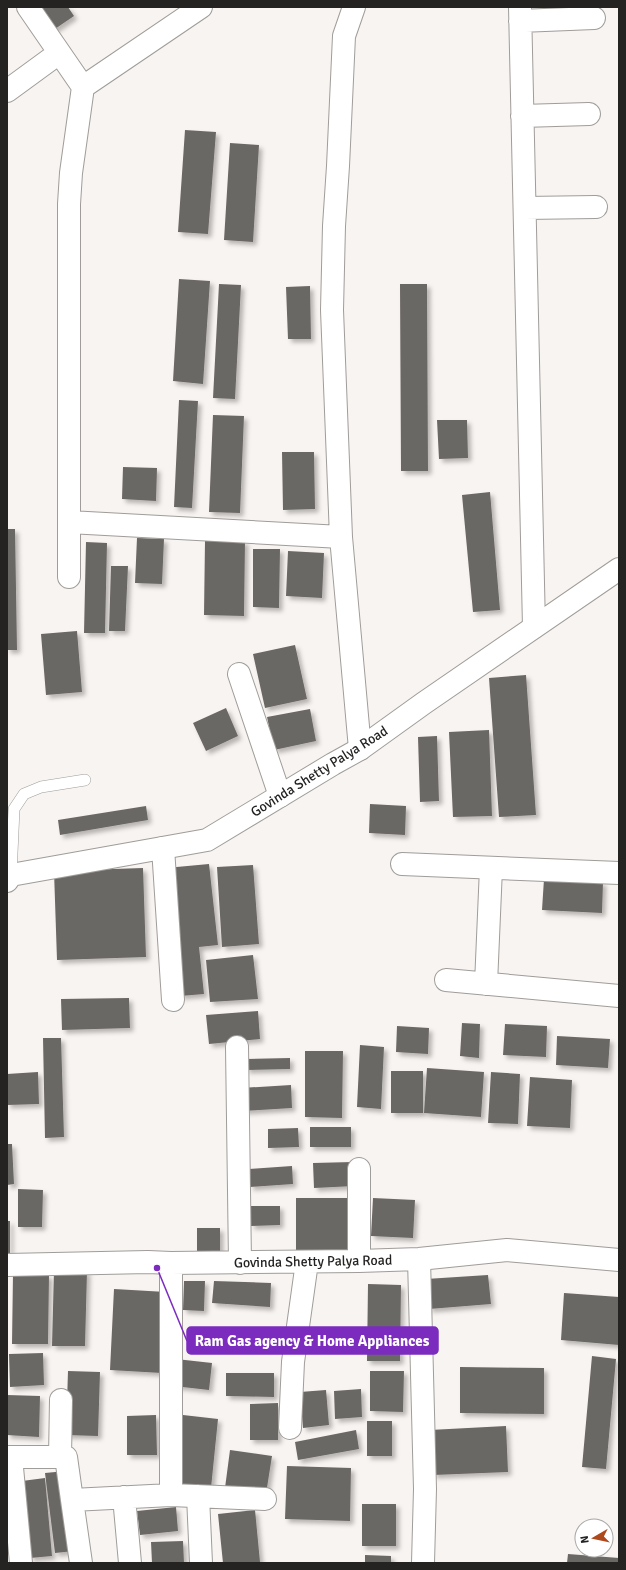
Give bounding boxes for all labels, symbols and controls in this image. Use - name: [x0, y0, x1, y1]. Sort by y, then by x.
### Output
- street label: Govinda Shetty Palya Road: [248, 722, 391, 821]
- street label: Govinda Shetty Palya Road: [234, 1252, 392, 1271]
- callout: Ram Gas agency & Home Appliances: [187, 1327, 438, 1354]
- text: Ram Gas agency & Home Appliances: [195, 1332, 430, 1350]
- north arrow: [574, 1518, 614, 1558]
- text: N: [578, 1535, 592, 1544]

